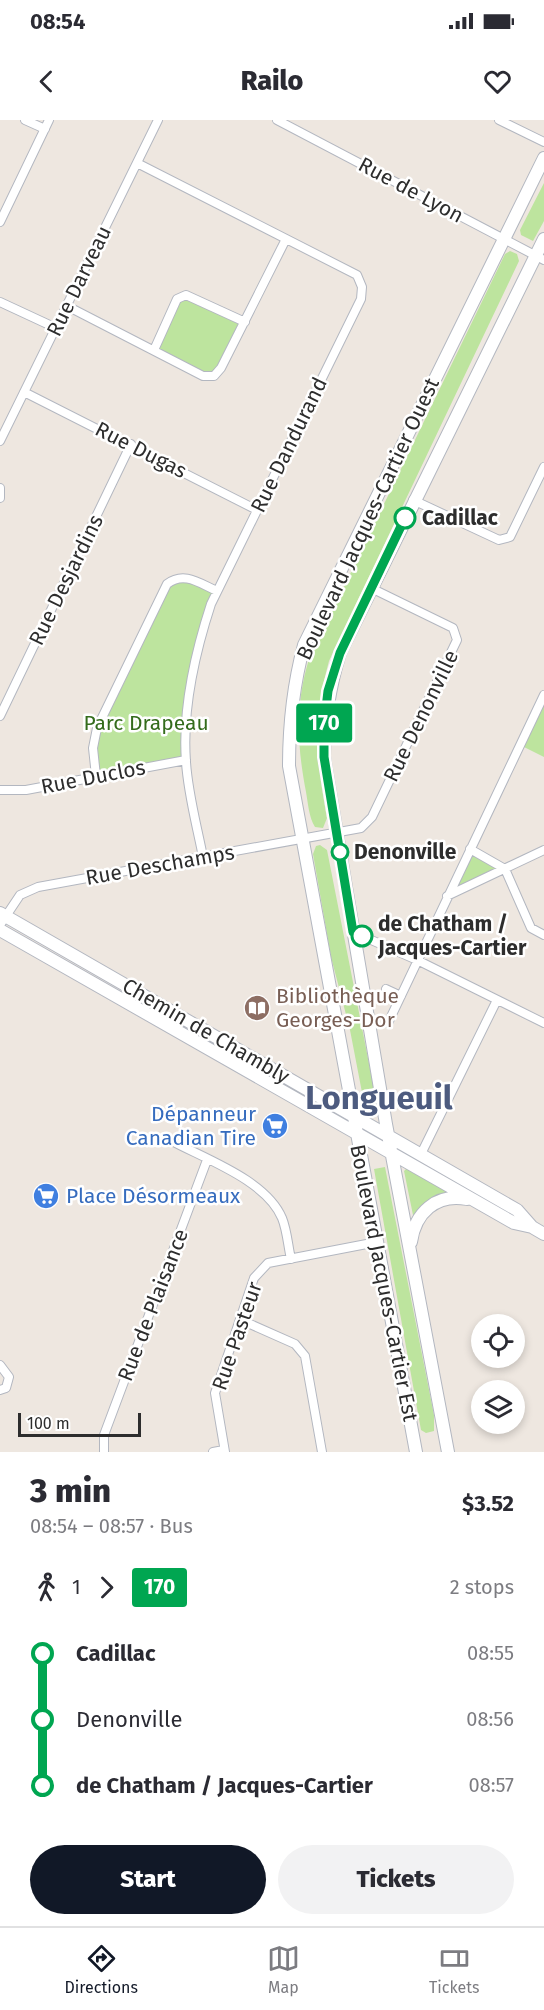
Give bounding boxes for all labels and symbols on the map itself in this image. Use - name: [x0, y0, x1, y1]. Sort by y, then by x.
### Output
- street label: Rue de Lyon: [354, 151, 468, 229]
- street label: Rue Darveau: [41, 221, 117, 341]
- street label: Rue Dandurand: [245, 373, 333, 517]
- street label: Boulevard Jacques-Cartier Ouest: [291, 373, 445, 664]
- street label: Rue Dugas: [91, 416, 191, 484]
- place label: Cadillac: [422, 505, 498, 531]
- marker: Cadillac: [394, 507, 416, 529]
- street label: Rue Desjardins: [23, 510, 109, 650]
- street label: Rue Denonville: [378, 646, 464, 786]
- line badge: 170: [290, 704, 358, 742]
- park label: Parc Drapeau: [83, 710, 209, 736]
- street label: Rue Duclos: [39, 754, 148, 800]
- street label: Rue Deschamps: [84, 839, 237, 891]
- place label: Denonville: [354, 839, 457, 865]
- marker: Denonville: [331, 843, 349, 861]
- place label: de Chatham / Jacques-Cartier: [377, 911, 527, 961]
- marker: de Chatham / Jacques-Cartier: [351, 925, 373, 947]
- street label: Chemin de Chambly: [118, 973, 295, 1090]
- place label: Bibliothèque Georges-Dor: [276, 983, 399, 1033]
- library icon: Bibliothèque Georges-Dor: [242, 993, 272, 1023]
- district label: Longueuil: [305, 1078, 453, 1118]
- place label: Dépanneur Canadian Tire: [126, 1101, 256, 1151]
- supermarket icon: Dépanneur Canadian Tire: [260, 1111, 290, 1141]
- street label: Boulevard Jacques-Cartier Est: [344, 1142, 424, 1424]
- supermarket icon: Place Désormeaux: [31, 1181, 61, 1211]
- place label: Place Désormeaux: [66, 1183, 241, 1209]
- street label: Rue de Plaisance: [112, 1225, 194, 1385]
- street label: Rue Pasteur: [206, 1278, 268, 1394]
- scale bar: [18, 1410, 141, 1438]

